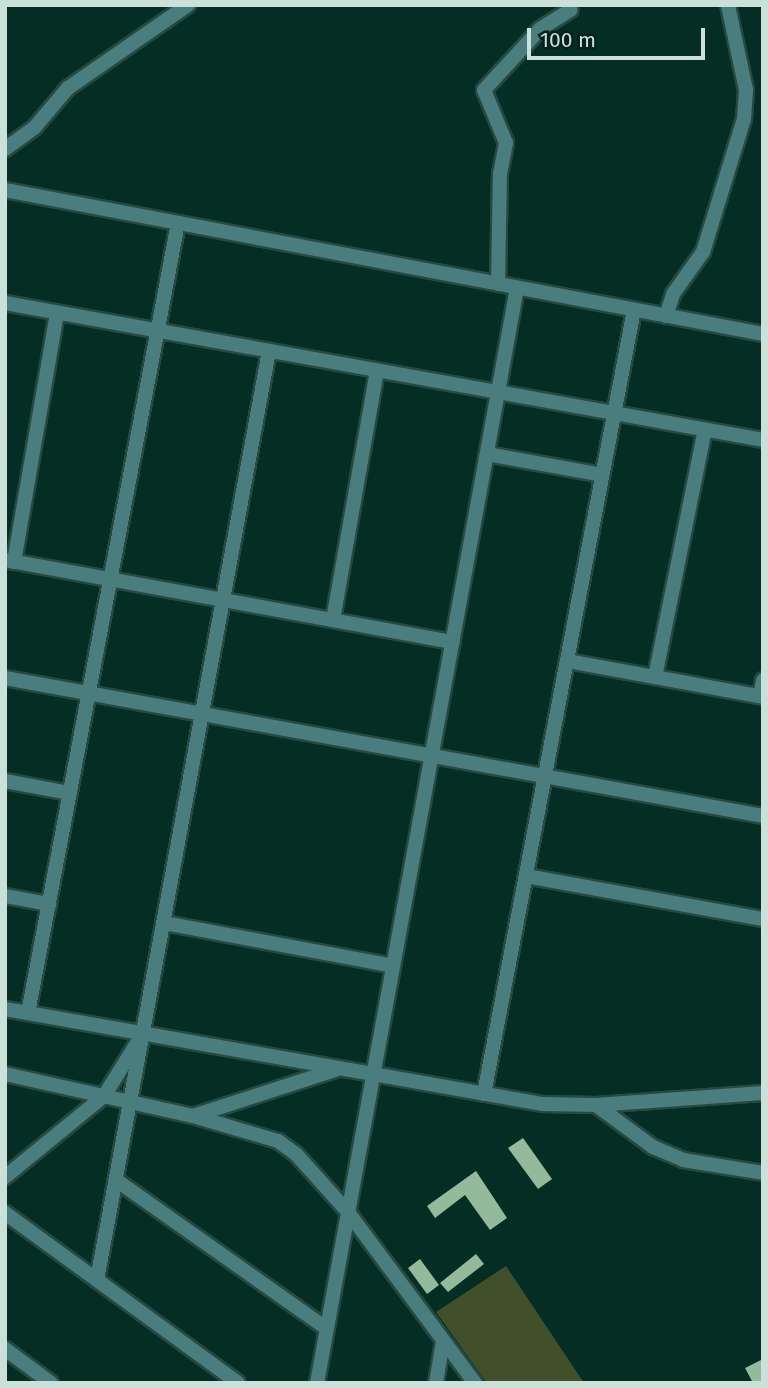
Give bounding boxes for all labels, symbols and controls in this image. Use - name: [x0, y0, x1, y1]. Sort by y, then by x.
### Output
- scale bar: [530, 14, 708, 58]
- text: 100 m: [540, 27, 596, 53]

